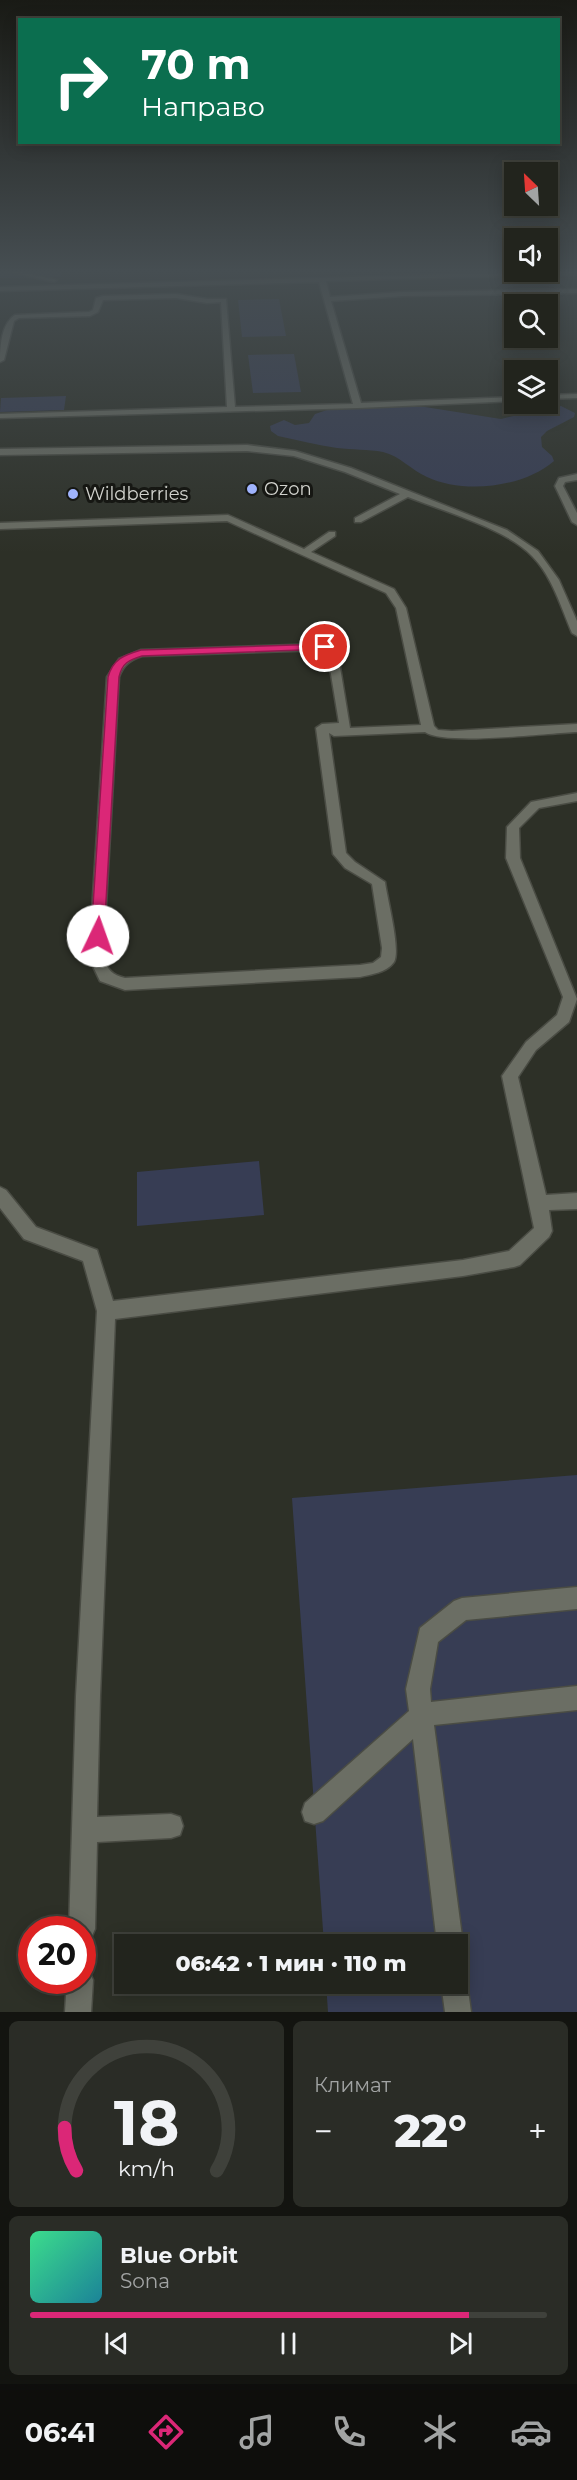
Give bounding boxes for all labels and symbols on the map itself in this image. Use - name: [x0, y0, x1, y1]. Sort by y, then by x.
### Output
- north arrow: [504, 162, 558, 216]
- place label: Ozon: [264, 478, 312, 500]
- marker: Ozon: [245, 482, 259, 496]
- place label: Wildberries: [85, 483, 189, 505]
- marker: Wildberries: [66, 487, 80, 501]
- pin: [299, 621, 350, 672]
- position arrow: [66, 904, 130, 968]
- speed limit sign: 20: [18, 1916, 96, 1994]

